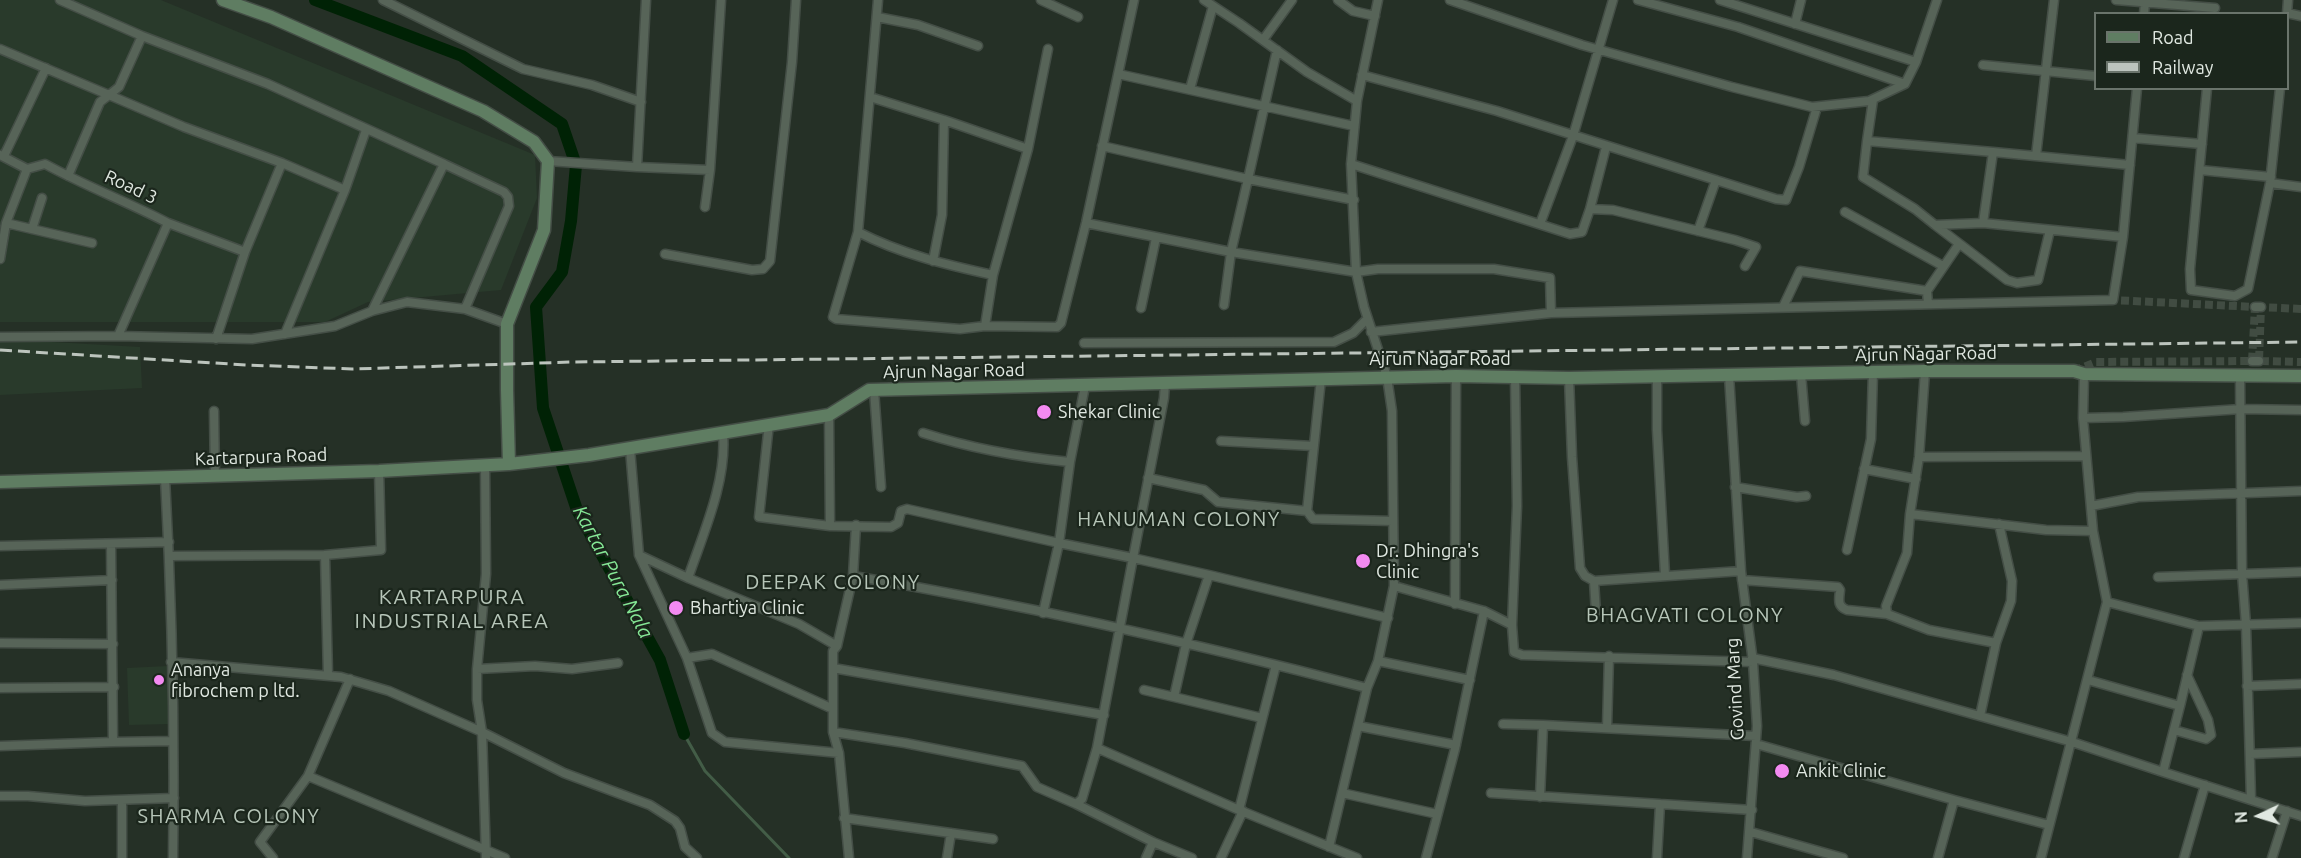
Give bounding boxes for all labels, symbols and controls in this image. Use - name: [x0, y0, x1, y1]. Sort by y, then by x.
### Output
- legend: [2094, 12, 2289, 90]
- text: Road: [2152, 27, 2194, 47]
- text: Railway: [2152, 57, 2213, 77]
- street label: Road 3: [101, 165, 161, 209]
- street label: Ajrun Nagar Road: [1855, 342, 1997, 366]
- street label: Ajrun Nagar Road: [1369, 348, 1511, 370]
- street label: Ajrun Nagar Road: [883, 359, 1025, 383]
- place label: Shekar Clinic: [1058, 401, 1160, 423]
- marker: Shekar Clinic: [1035, 403, 1053, 421]
- street label: Kartarpura Road: [194, 444, 328, 470]
- water label: Kartar Pura Nala: [568, 501, 658, 643]
- district label: HANUMAN COLONY: [1077, 507, 1281, 531]
- place label: Dr. Dhingra's Clinic: [1376, 540, 1479, 582]
- marker: Dr. Dhingra's Clinic: [1354, 552, 1372, 570]
- district label: DEEPAK COLONY: [745, 570, 921, 594]
- district label: KARTARPURA INDUSTRIAL AREA: [355, 584, 549, 634]
- place label: Bhartiya Clinic: [690, 597, 804, 619]
- marker: Bhartiya Clinic: [667, 599, 685, 617]
- district label: BHAGVATI COLONY: [1586, 603, 1784, 627]
- street label: Govind Marg: [1722, 637, 1748, 741]
- place label: Ananya fibrochem p ltd.: [171, 659, 300, 702]
- marker: Ananya fibrochem p ltd.: [152, 673, 166, 687]
- place label: Ankit Clinic: [1796, 760, 1886, 782]
- marker: Ankit Clinic: [1773, 762, 1791, 780]
- north arrow: [2229, 786, 2289, 846]
- district label: SHARMA COLONY: [138, 804, 320, 828]
- text: N: [2232, 811, 2250, 824]

